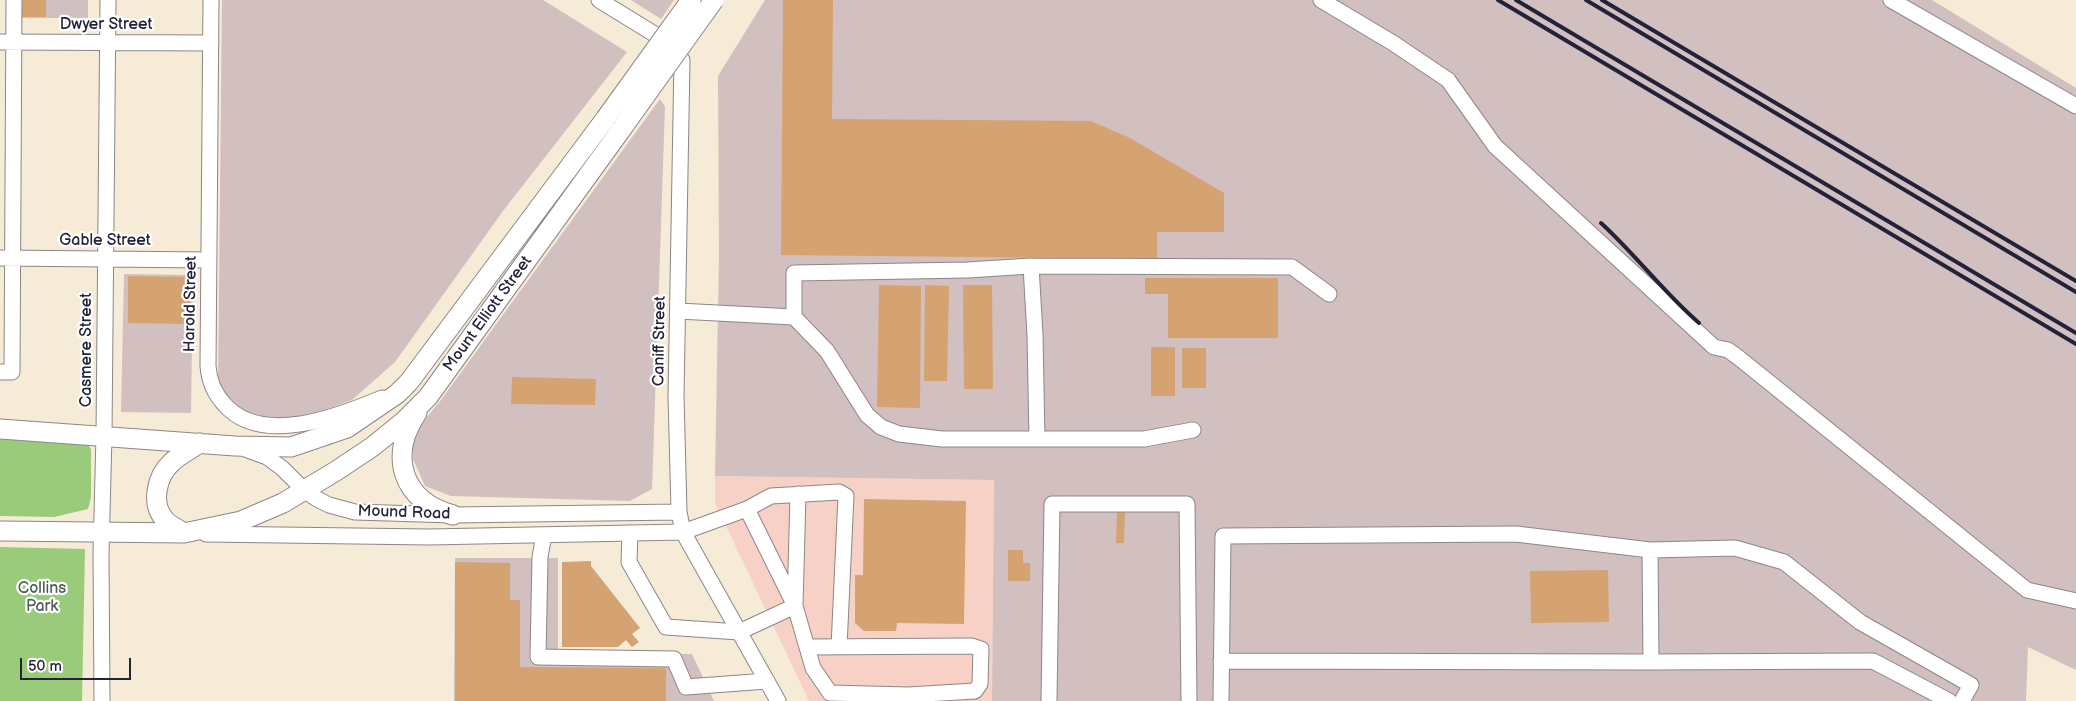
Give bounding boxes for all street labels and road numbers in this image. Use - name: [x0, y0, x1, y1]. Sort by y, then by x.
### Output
- street label: Dwyer Street: [60, 15, 152, 35]
- street label: Gable Street: [59, 231, 151, 251]
- street label: Mount Elliott Street: [440, 252, 536, 376]
- street label: Harold Street: [181, 256, 201, 352]
- street label: Casmere Street: [77, 293, 97, 407]
- street label: Caniff Street: [650, 296, 670, 386]
- street label: Mound Road: [357, 502, 451, 524]

